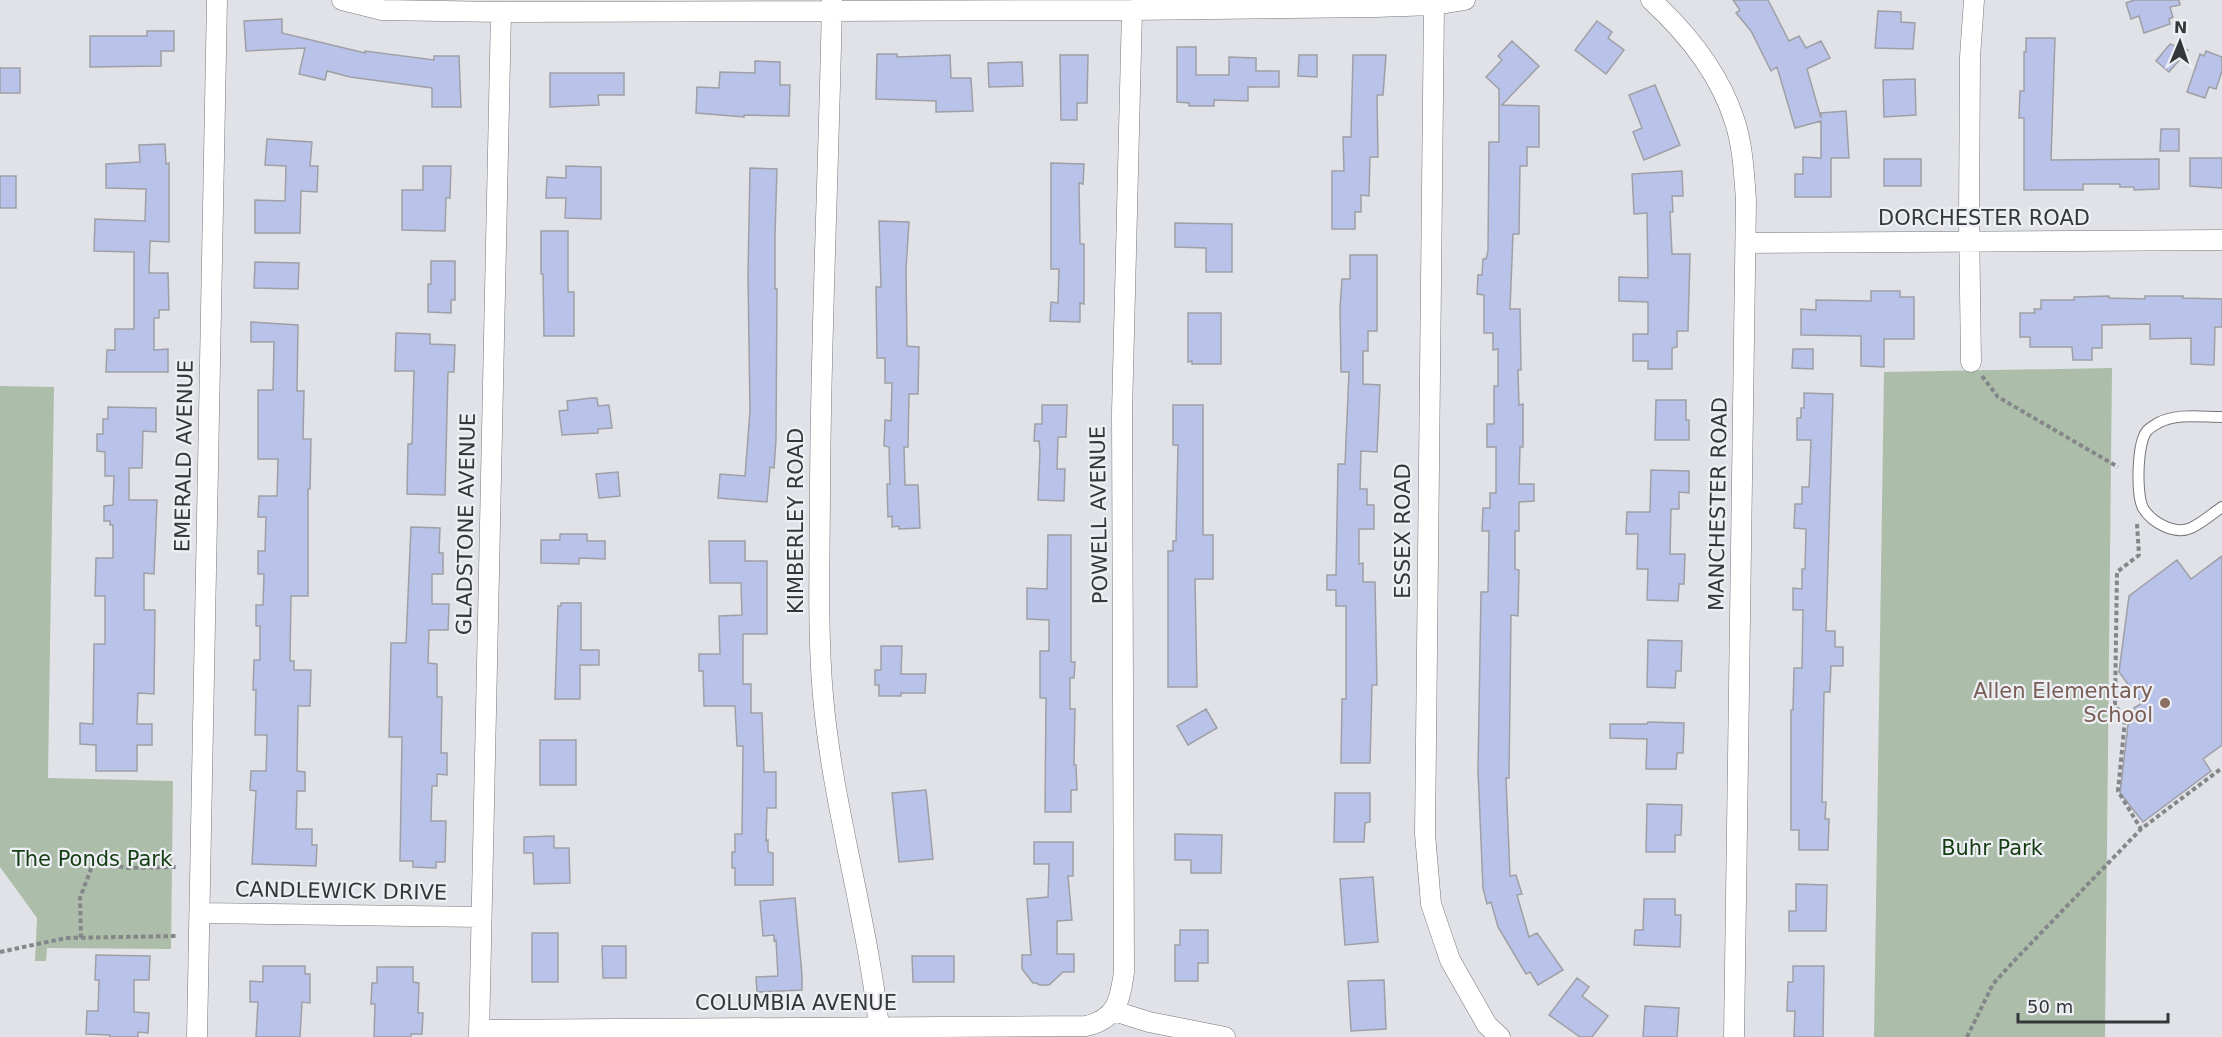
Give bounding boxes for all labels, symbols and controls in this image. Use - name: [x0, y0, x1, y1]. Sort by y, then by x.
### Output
- north arrow: [2150, 12, 2210, 72]
- text: N: [2173, 18, 2188, 37]
- street label: DORCHESTER ROAD: [1878, 206, 2090, 230]
- street label: EMERALD AVENUE: [170, 360, 198, 552]
- street label: MANCHESTER ROAD: [1704, 397, 1732, 611]
- street label: GLADSTONE AVENUE: [452, 413, 480, 635]
- street label: POWELL AVENUE: [1085, 426, 1113, 604]
- street label: KIMBERLEY ROAD: [784, 428, 808, 614]
- street label: ESSEX ROAD: [1391, 463, 1415, 599]
- place label: Allen Elementary School: [1973, 679, 2153, 727]
- marker: Allen Elementary School: [2158, 696, 2172, 710]
- park label: Buhr Park: [1941, 836, 2044, 860]
- park label: The Ponds Park: [11, 847, 173, 871]
- street label: CANDLEWICK DRIVE: [235, 877, 447, 905]
- scale bar: [2018, 986, 2168, 1024]
- street label: COLUMBIA AVENUE: [695, 991, 897, 1015]
- text: 50 m: [2027, 996, 2073, 1017]

